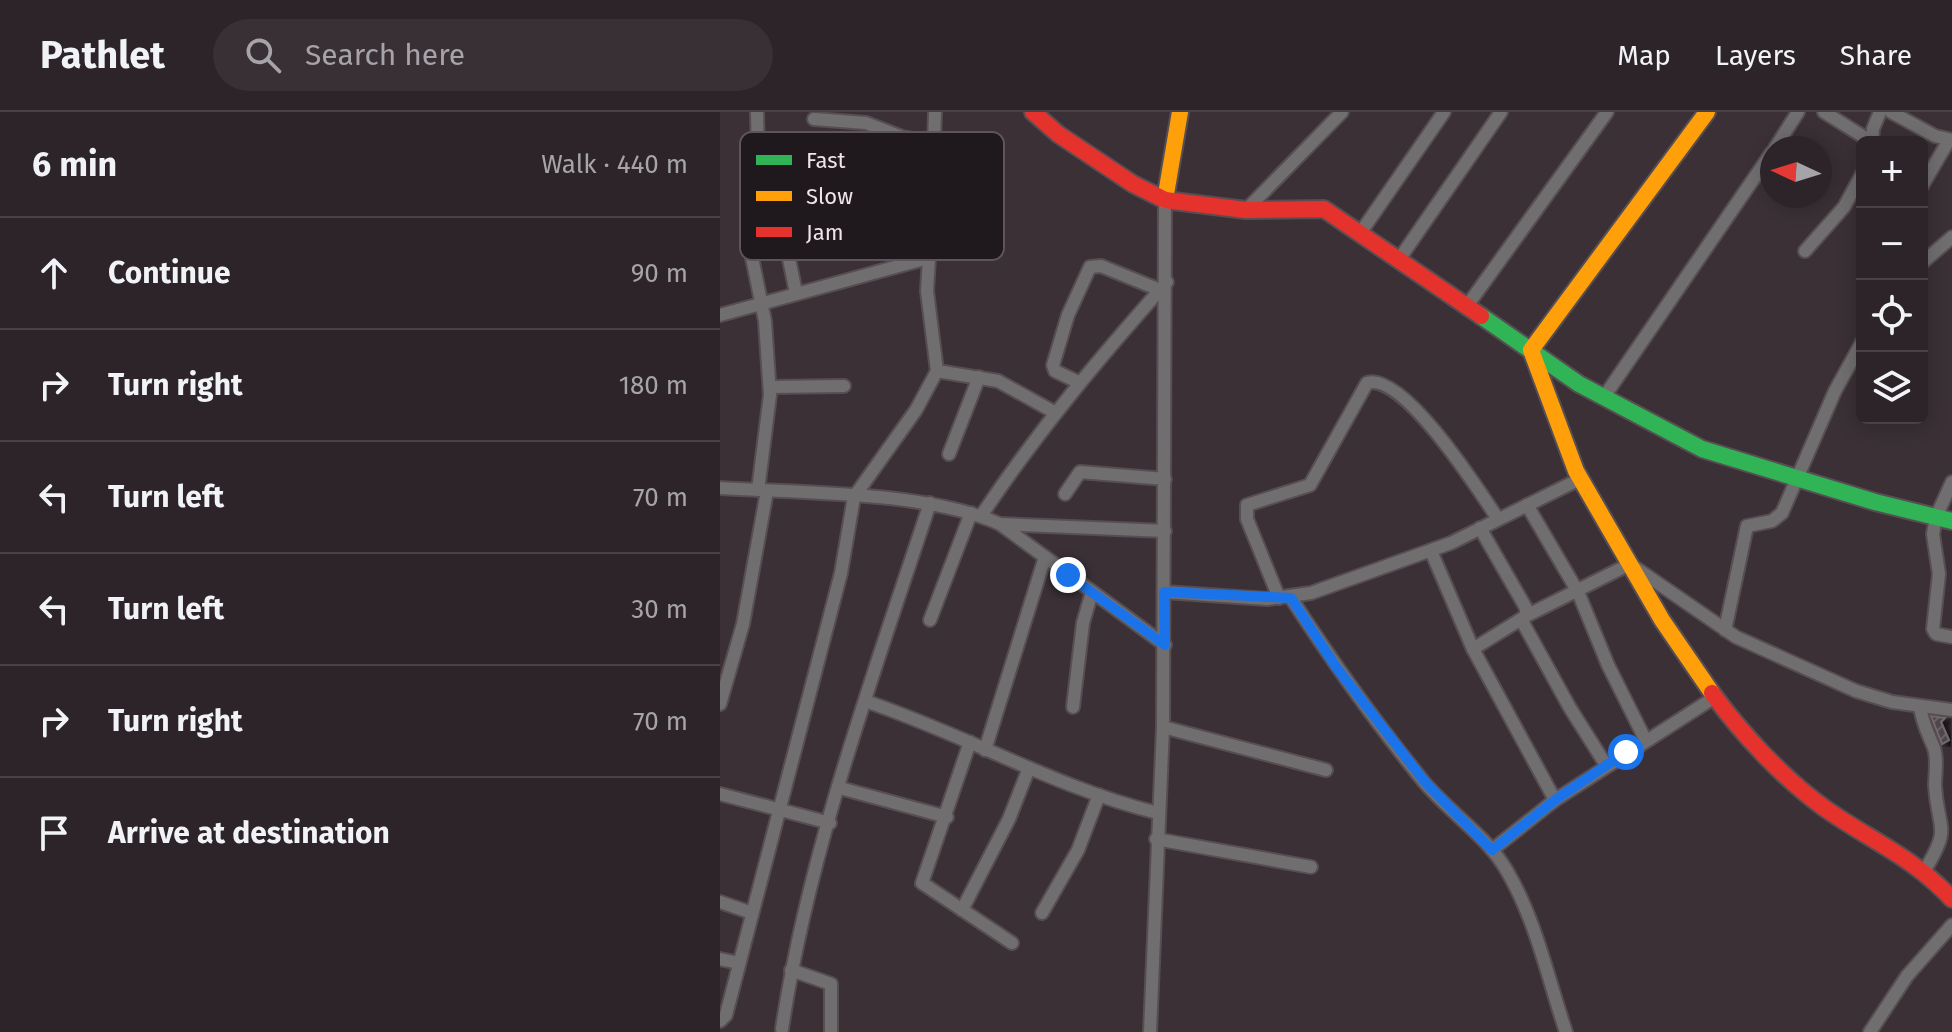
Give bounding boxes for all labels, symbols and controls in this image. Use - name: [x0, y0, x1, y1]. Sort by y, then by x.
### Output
- search box: [213, 19, 773, 91]
- text: Pathlet: [40, 32, 165, 78]
- icon: search: [241, 33, 285, 77]
- text: Search here: [305, 37, 465, 73]
- text: Map: [1617, 39, 1671, 72]
- text: Layers: [1715, 39, 1796, 72]
- text: Share: [1840, 39, 1912, 72]
- legend: [740, 132, 1004, 260]
- north arrow: [1760, 136, 1832, 208]
- map controls: [1856, 136, 1928, 424]
- button: +: [1856, 136, 1928, 208]
- text: 6 min: [32, 144, 117, 185]
- text: Fast: [806, 147, 846, 174]
- text: Walk · 440 m: [541, 149, 688, 180]
- text: Slow: [806, 183, 853, 210]
- button: −: [1856, 208, 1928, 280]
- text: Jam: [806, 219, 844, 246]
- icon: ahead: [32, 251, 76, 295]
- text: Continue: [108, 255, 231, 291]
- text: 90 m: [631, 258, 688, 289]
- button: locate: [1856, 280, 1928, 352]
- button: layers: [1856, 352, 1928, 424]
- icon: right: [32, 363, 76, 407]
- text: Turn right: [108, 367, 243, 403]
- text: 180 m: [619, 370, 688, 401]
- icon: left: [32, 475, 76, 519]
- text: Turn left: [108, 479, 224, 515]
- text: 70 m: [633, 482, 688, 513]
- route end: [1050, 557, 1086, 593]
- icon: left: [32, 587, 76, 631]
- text: Turn left: [108, 591, 224, 627]
- text: 30 m: [631, 594, 688, 625]
- icon: right: [32, 699, 76, 743]
- text: Turn right: [108, 703, 243, 739]
- text: 70 m: [633, 706, 688, 737]
- route start: [1608, 734, 1644, 770]
- icon: arrive: [32, 811, 76, 855]
- text: Arrive at destination: [108, 815, 390, 851]

